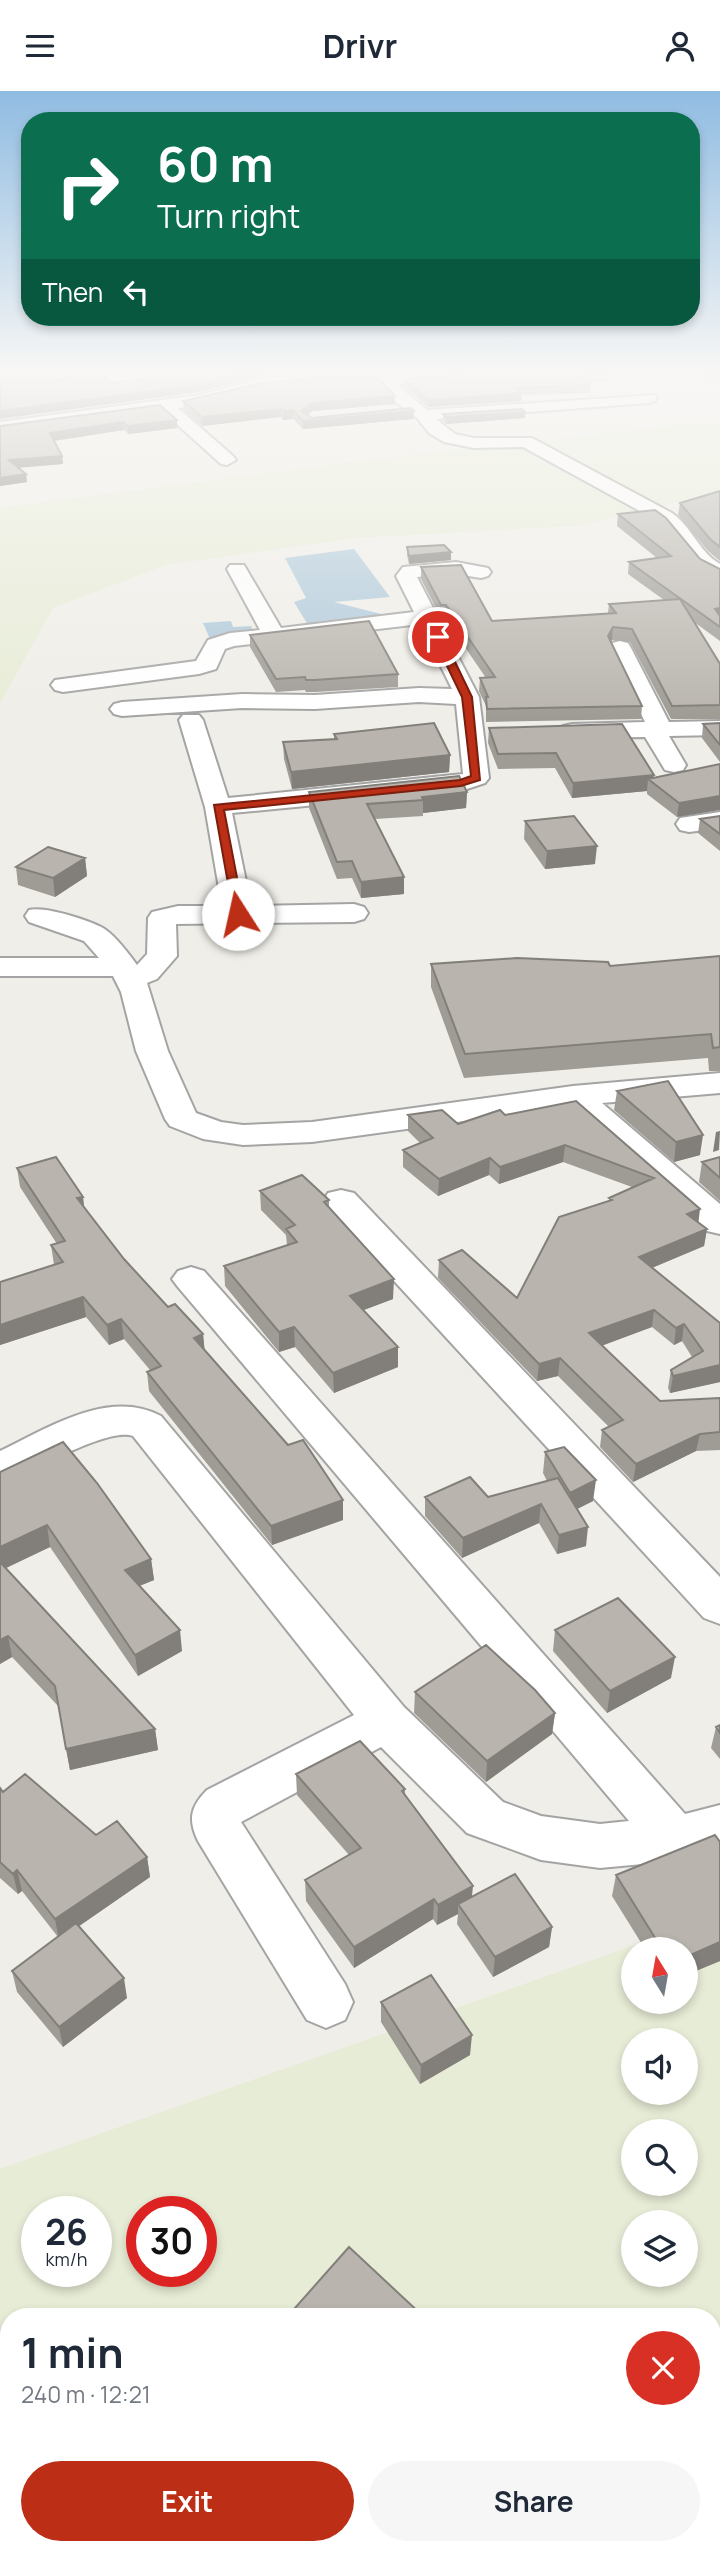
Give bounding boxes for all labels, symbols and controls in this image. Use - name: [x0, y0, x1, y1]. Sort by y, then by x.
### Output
- text: Drivr: [323, 24, 397, 68]
- icon: menu: [21, 27, 59, 65]
- icon: person: [661, 27, 699, 65]
- text: 60 m: [157, 130, 274, 197]
- icon: right: [42, 140, 133, 231]
- text: Turn right: [157, 194, 300, 238]
- icon: left: [117, 273, 155, 311]
- text: Then: [42, 274, 103, 310]
- pin: [408, 607, 468, 667]
- icon: arrive: [419, 618, 457, 656]
- position arrow: [201, 877, 275, 951]
- north arrow: [621, 1937, 698, 2014]
- map controls: [621, 1937, 698, 2287]
- button: sound: [621, 2028, 698, 2105]
- button: search: [621, 2119, 698, 2196]
- speed limit sign: 30: [126, 2196, 217, 2287]
- text: 26: [45, 2208, 88, 2256]
- button: layers: [621, 2210, 698, 2287]
- text: km/h: [46, 2247, 87, 2271]
- text: 1 min: [21, 2323, 124, 2381]
- button: close: [626, 2331, 700, 2405]
- text: 240 m · 12:21: [21, 2378, 151, 2410]
- button: Exit: [21, 2461, 354, 2541]
- button: Share: [368, 2461, 700, 2541]

